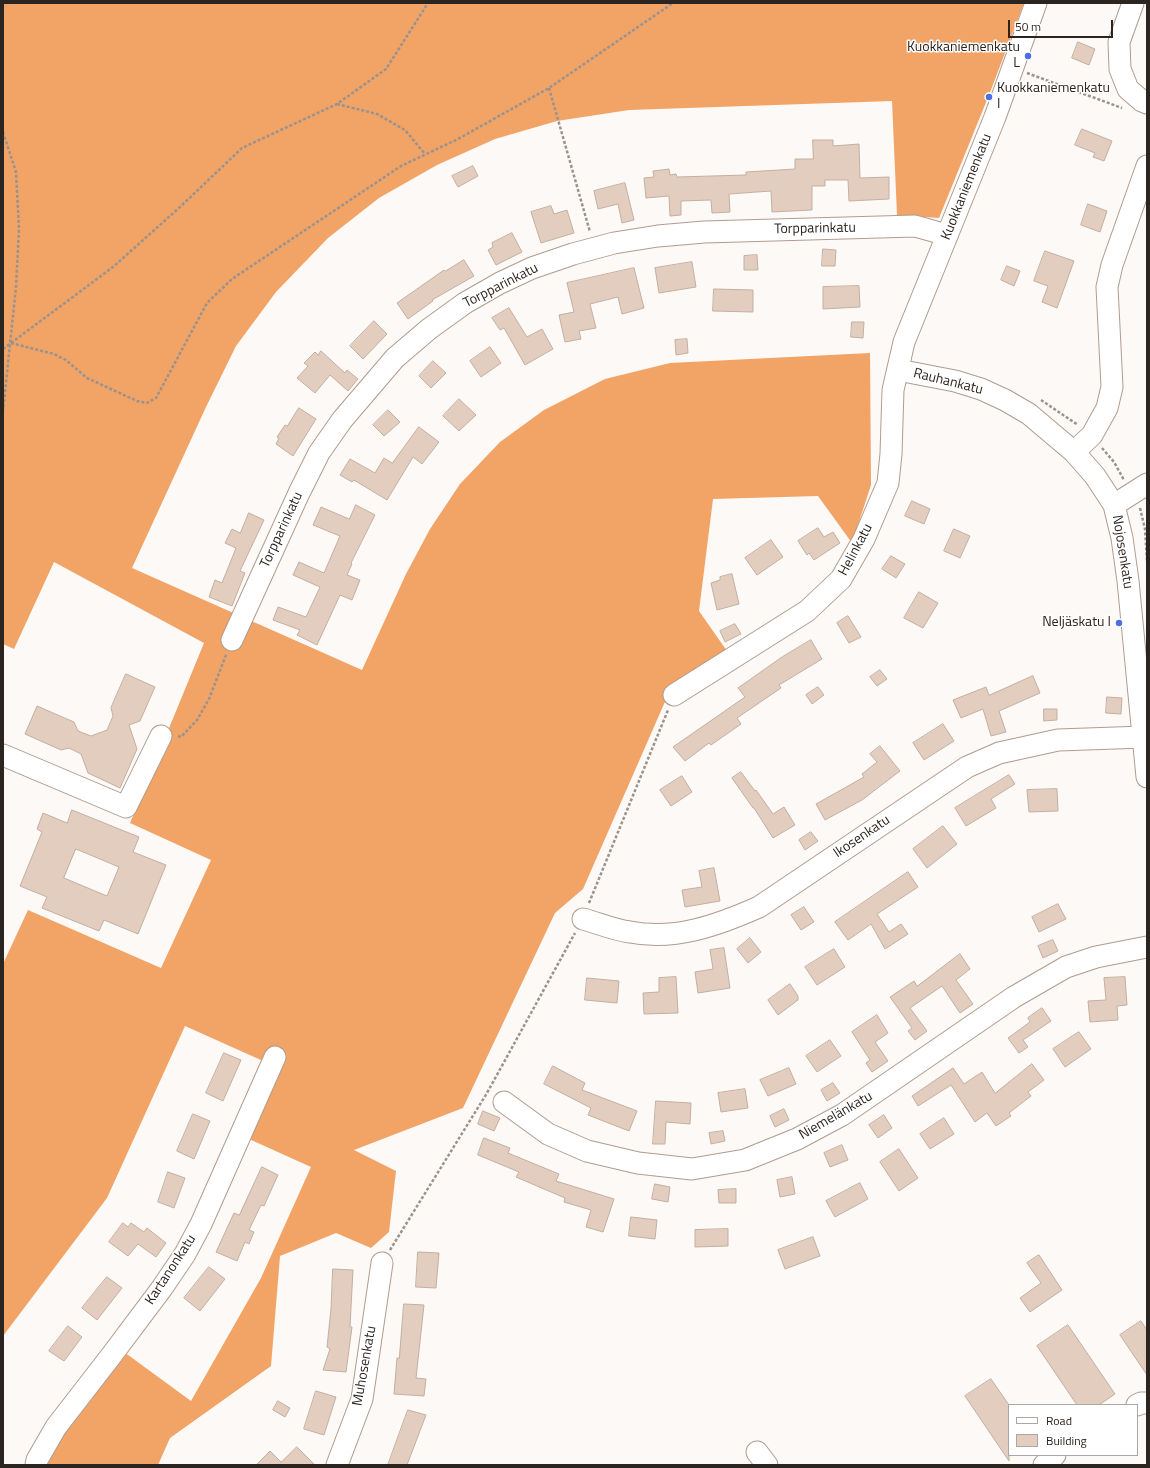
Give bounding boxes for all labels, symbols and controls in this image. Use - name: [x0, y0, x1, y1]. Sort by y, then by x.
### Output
- scale bar: [1010, 12, 1115, 38]
- text: 50 m: [1015, 17, 1041, 36]
- place label: Kuokkaniemenkatu L: [907, 40, 1020, 72]
- marker: Kuokkaniemenkatu L: [1023, 51, 1033, 61]
- place label: Kuokkaniemenkatu I: [997, 81, 1110, 114]
- marker: Kuokkaniemenkatu I: [984, 92, 994, 102]
- street label: Kuokkaniemenkatu: [938, 131, 996, 243]
- street label: Torpparinkatu: [774, 220, 856, 238]
- street label: Torpparinkatu: [461, 260, 541, 312]
- street label: Rauhankatu: [911, 365, 985, 399]
- street label: Torpparinkatu: [257, 489, 307, 571]
- street label: Nojosenkatu: [1108, 514, 1136, 590]
- street label: Helinkatu: [835, 521, 877, 579]
- place label: Neljäskatu I: [1042, 615, 1111, 631]
- marker: Neljäskatu I: [1114, 618, 1124, 628]
- street label: Ikosenkatu: [831, 812, 893, 862]
- street label: Niemelänkatu: [796, 1088, 876, 1144]
- street label: Kartanonkatu: [142, 1232, 200, 1308]
- street label: Muhosenkatu: [350, 1325, 380, 1407]
- legend: [1008, 1404, 1138, 1456]
- text: Road: [1046, 1411, 1072, 1430]
- text: Building: [1046, 1431, 1087, 1450]

